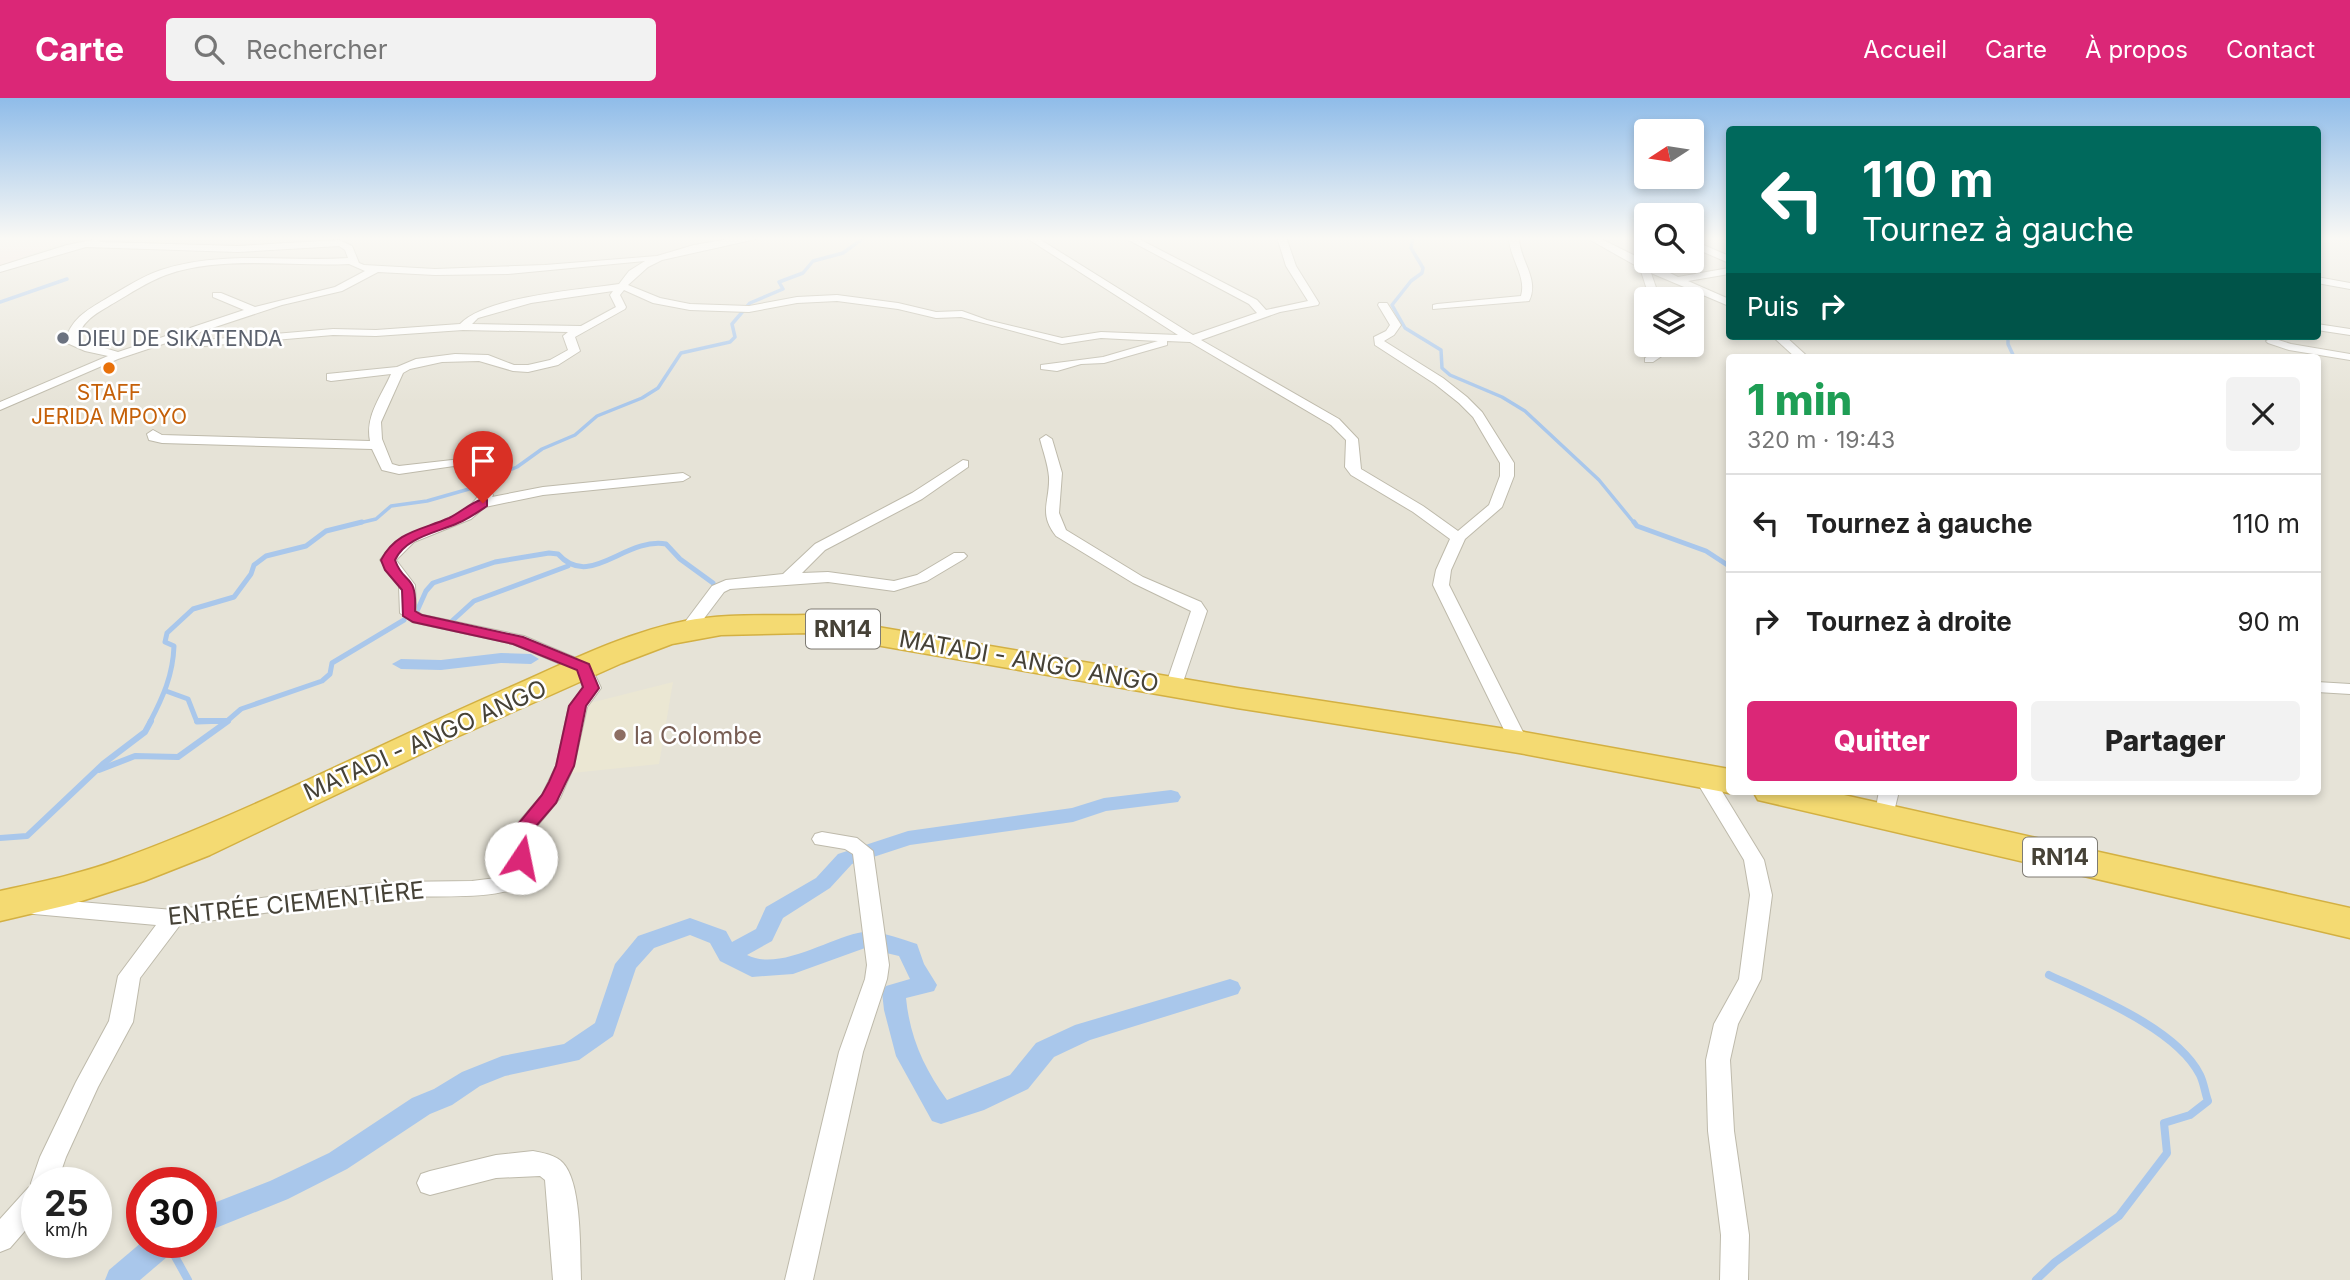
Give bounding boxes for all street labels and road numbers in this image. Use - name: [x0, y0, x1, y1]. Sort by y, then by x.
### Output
- road number: RN14: [806, 610, 880, 649]
- street label: MATADI - ANGO ANGO: [897, 624, 1161, 698]
- street label: MATADI - ANGO ANGO: [299, 673, 551, 807]
- road number: RN14: [2023, 838, 2097, 876]
- street label: ENTRÉE CIEMENTIÈRE: [166, 874, 426, 931]

